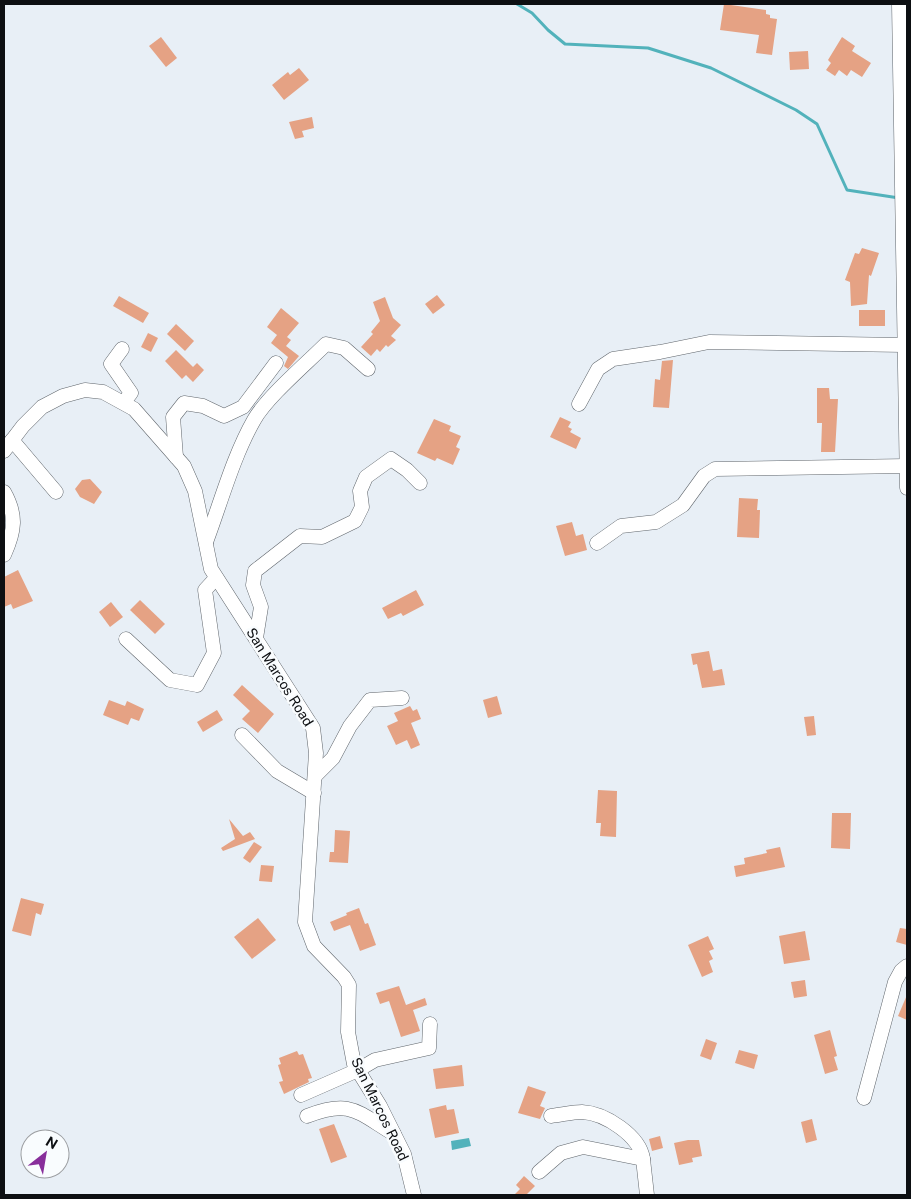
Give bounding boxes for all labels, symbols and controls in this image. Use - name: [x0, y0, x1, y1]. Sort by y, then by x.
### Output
- street label: San Marcos Road: [243, 625, 317, 729]
- street label: San Marcos Road: [348, 1055, 412, 1163]
- north arrow: [20, 1129, 70, 1179]
- text: N: [43, 1133, 61, 1153]

